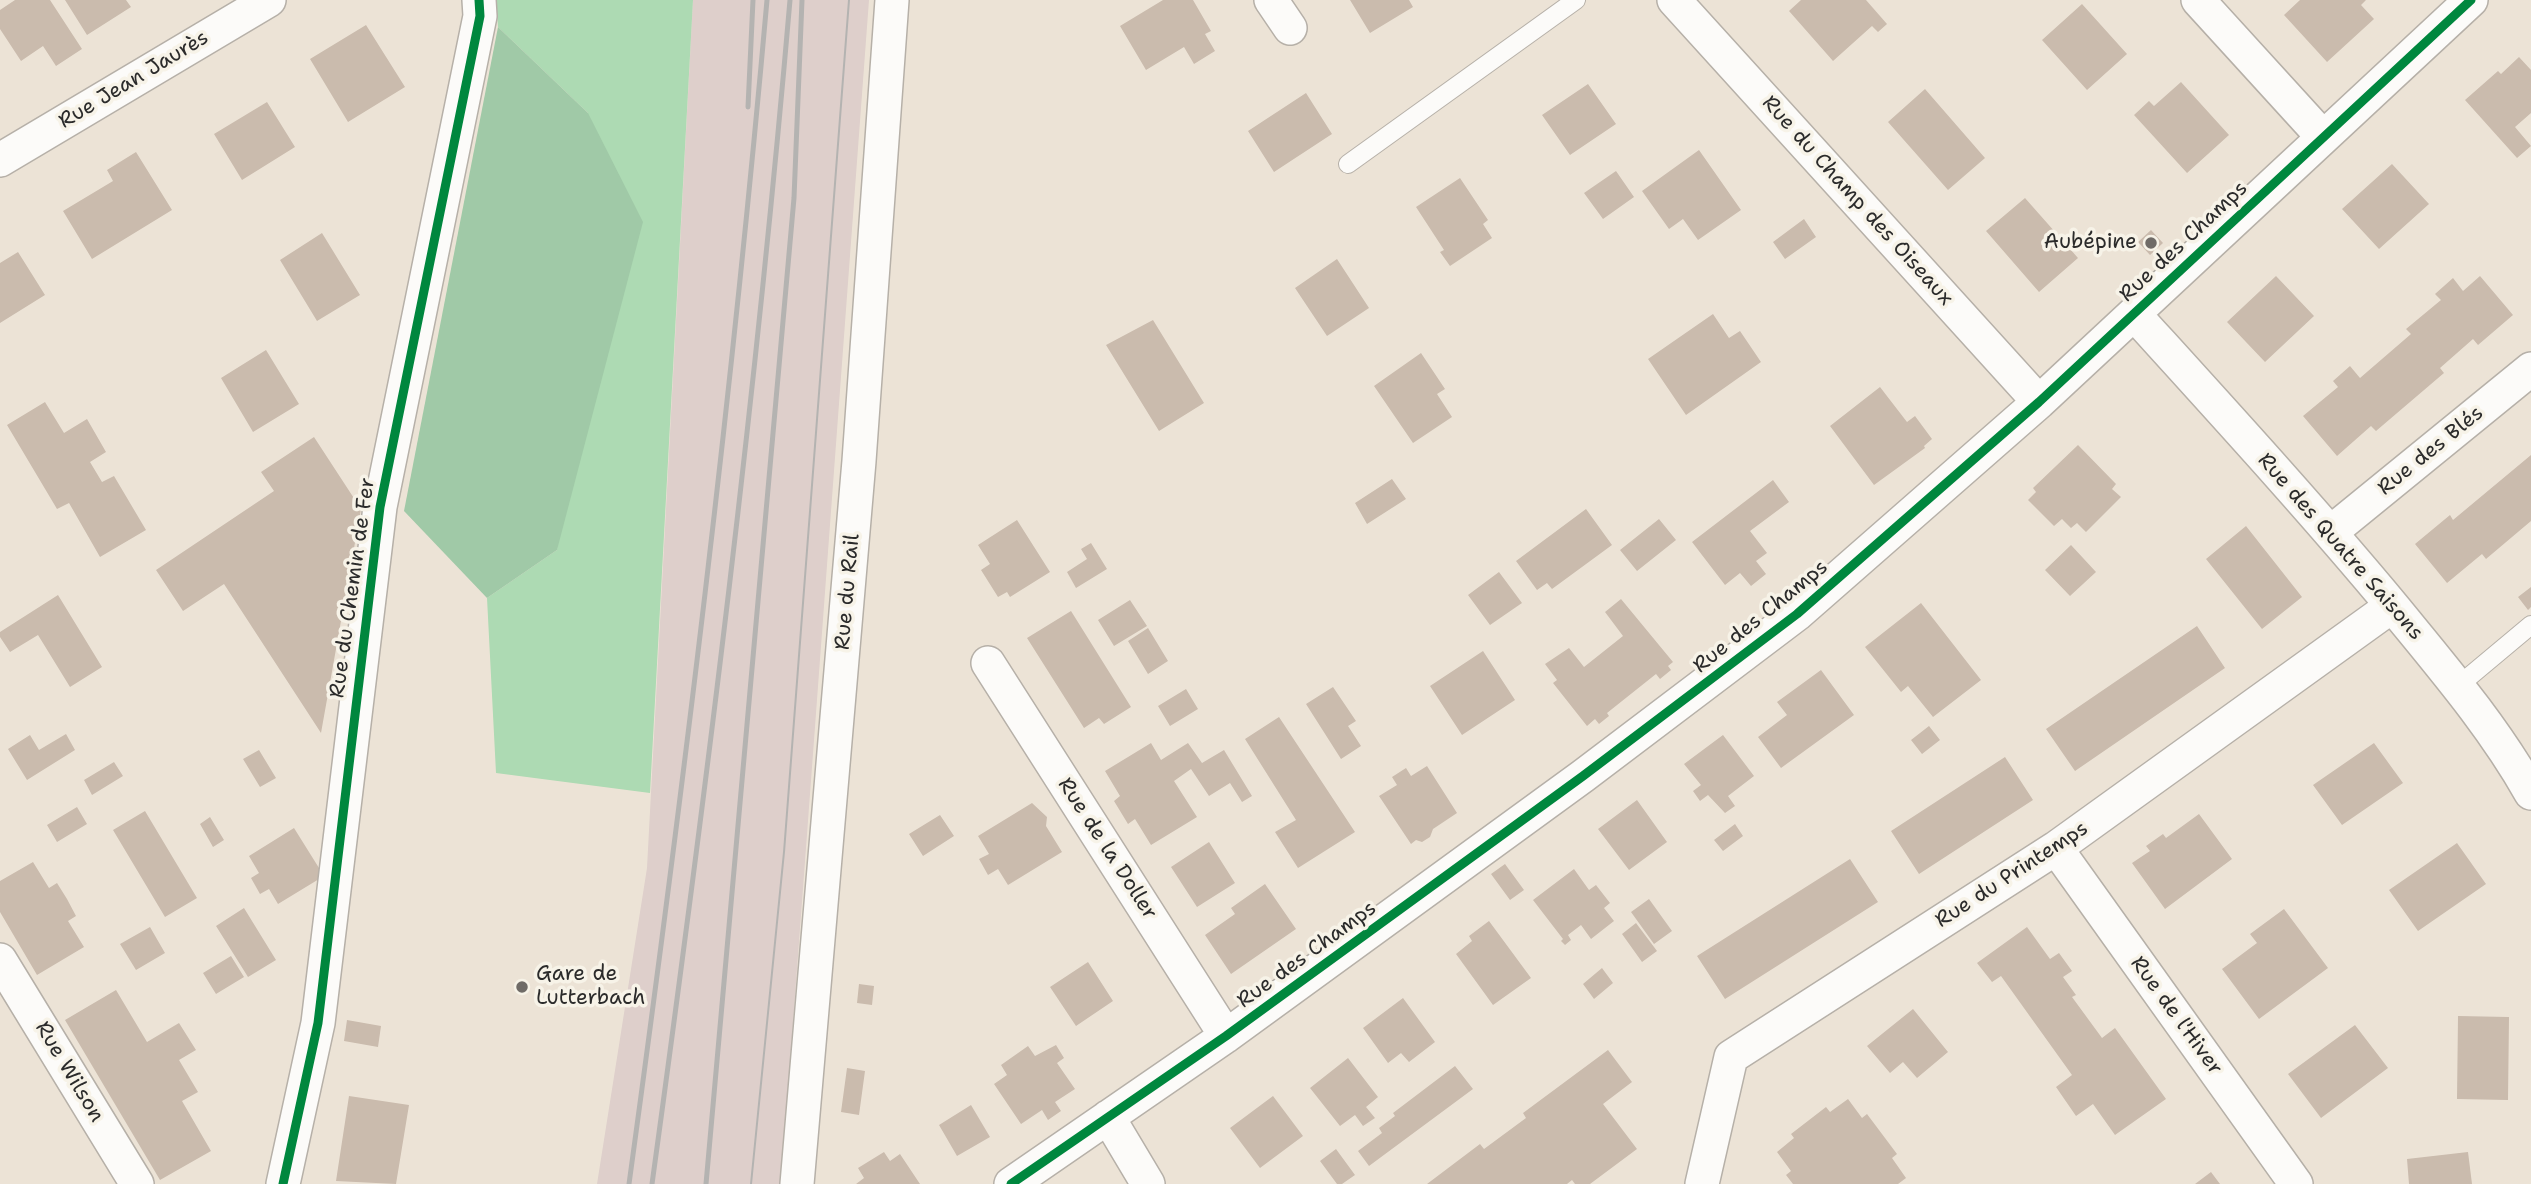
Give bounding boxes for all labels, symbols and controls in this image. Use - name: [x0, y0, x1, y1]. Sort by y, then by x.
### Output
- street label: Rue Jean Jaurès: [55, 25, 213, 135]
- street label: Rue du Champ des Oiseaux: [1756, 91, 1958, 311]
- street label: Rue des Champs: [2115, 176, 2253, 308]
- place label: Aubépine: [2044, 230, 2137, 256]
- marker: Aubépine: [2143, 235, 2159, 251]
- street label: Rue des Blés: [2373, 401, 2489, 501]
- street label: Rue des Quatre Saisons: [2252, 448, 2428, 646]
- street label: Rue du Chemin de Fer: [325, 476, 381, 700]
- street label: Rue du Rail: [830, 533, 866, 651]
- street label: Rue des Champs: [1689, 555, 1833, 679]
- street label: Rue de la Doller: [1052, 773, 1162, 925]
- street label: Rue du Printemps: [1931, 816, 2093, 934]
- street label: Rue des Champs: [1232, 896, 1382, 1014]
- street label: Rue de l'Hiver: [2125, 952, 2227, 1080]
- place label: Gare de Lutterbach: [536, 962, 645, 1012]
- marker: Gare de Lutterbach: [514, 979, 530, 995]
- street label: Rue Wilson: [29, 1017, 109, 1127]

